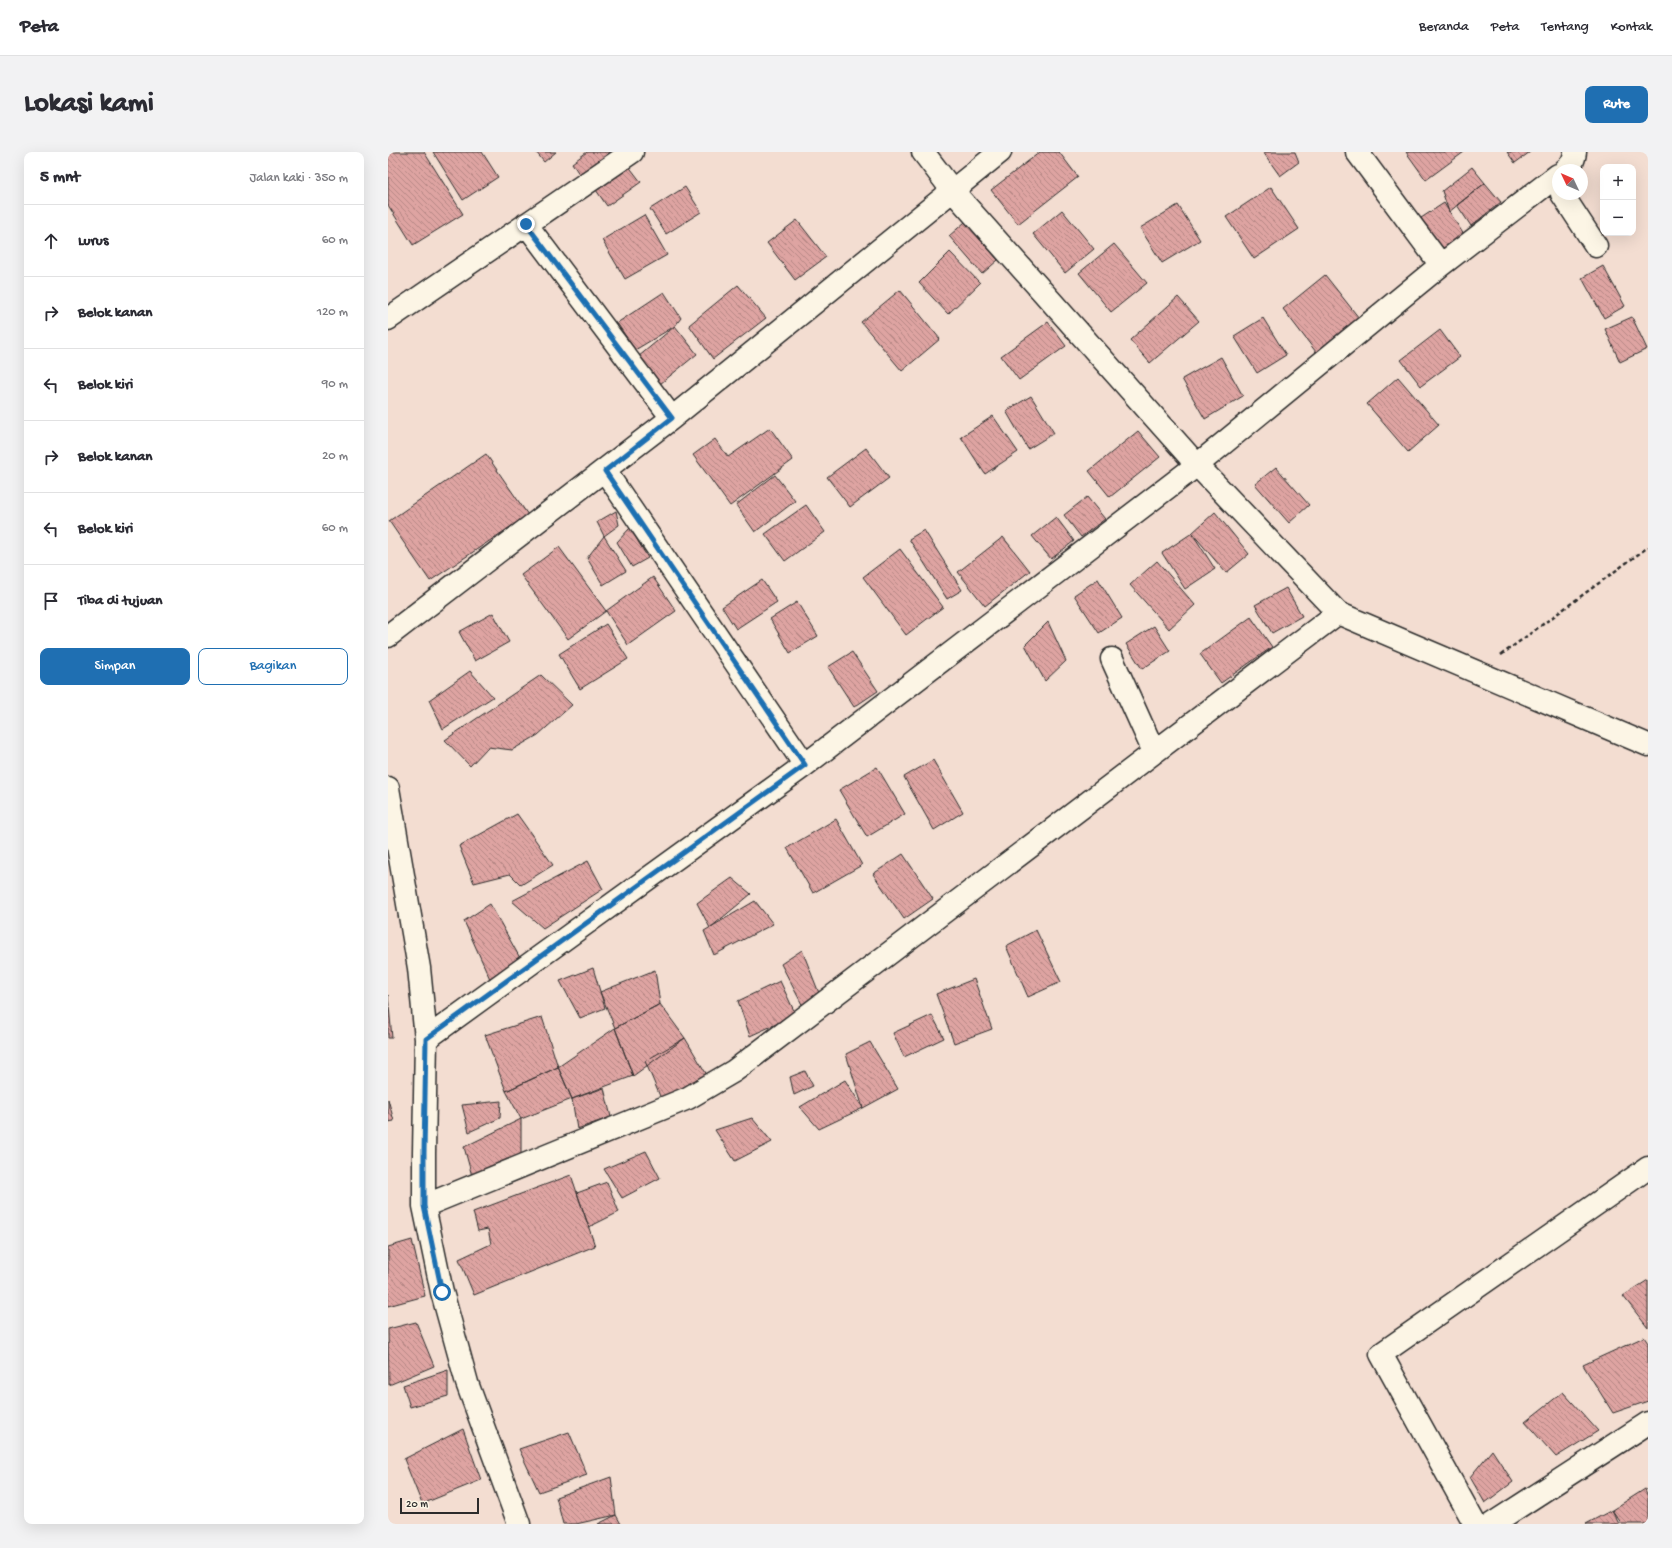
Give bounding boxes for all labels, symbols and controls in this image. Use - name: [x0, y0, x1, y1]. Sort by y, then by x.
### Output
- text: Peta: [20, 16, 59, 39]
- text: Beranda: [1419, 19, 1469, 36]
- text: Peta: [1491, 19, 1519, 36]
- text: Tentang: [1541, 19, 1589, 36]
- text: Kontak: [1611, 19, 1652, 36]
- button: Rute: [1585, 86, 1648, 123]
- text: Lokasi kami: [24, 88, 154, 121]
- north arrow: [1552, 164, 1588, 200]
- map controls: [1600, 164, 1636, 236]
- button: +: [1600, 164, 1636, 200]
- text: 5 mnt: [40, 168, 80, 188]
- text: Jalan kaki · 350 m: [249, 171, 348, 186]
- button: −: [1600, 200, 1636, 236]
- route end: [517, 215, 535, 233]
- icon: ahead: [40, 230, 62, 252]
- text: Lurus: [78, 232, 108, 250]
- text: 60 m: [322, 233, 348, 248]
- icon: right: [40, 302, 62, 324]
- text: Belok kanan: [78, 304, 152, 322]
- text: 120 m: [317, 305, 348, 320]
- icon: left: [40, 374, 62, 396]
- text: Belok kiri: [78, 376, 133, 394]
- text: 90 m: [322, 377, 348, 392]
- icon: right: [40, 446, 62, 468]
- text: Belok kanan: [78, 448, 152, 466]
- text: 20 m: [322, 449, 348, 464]
- icon: left: [40, 518, 62, 540]
- text: Belok kiri: [78, 520, 133, 538]
- text: 60 m: [322, 521, 348, 536]
- icon: arrive: [40, 590, 62, 612]
- text: Tiba di tujuan: [78, 592, 162, 610]
- button: Simpan: [40, 648, 190, 685]
- button: Bagikan: [198, 648, 348, 685]
- route start: [433, 1283, 451, 1301]
- scale bar: [400, 1496, 479, 1515]
- text: 20 m: [406, 1499, 428, 1511]

